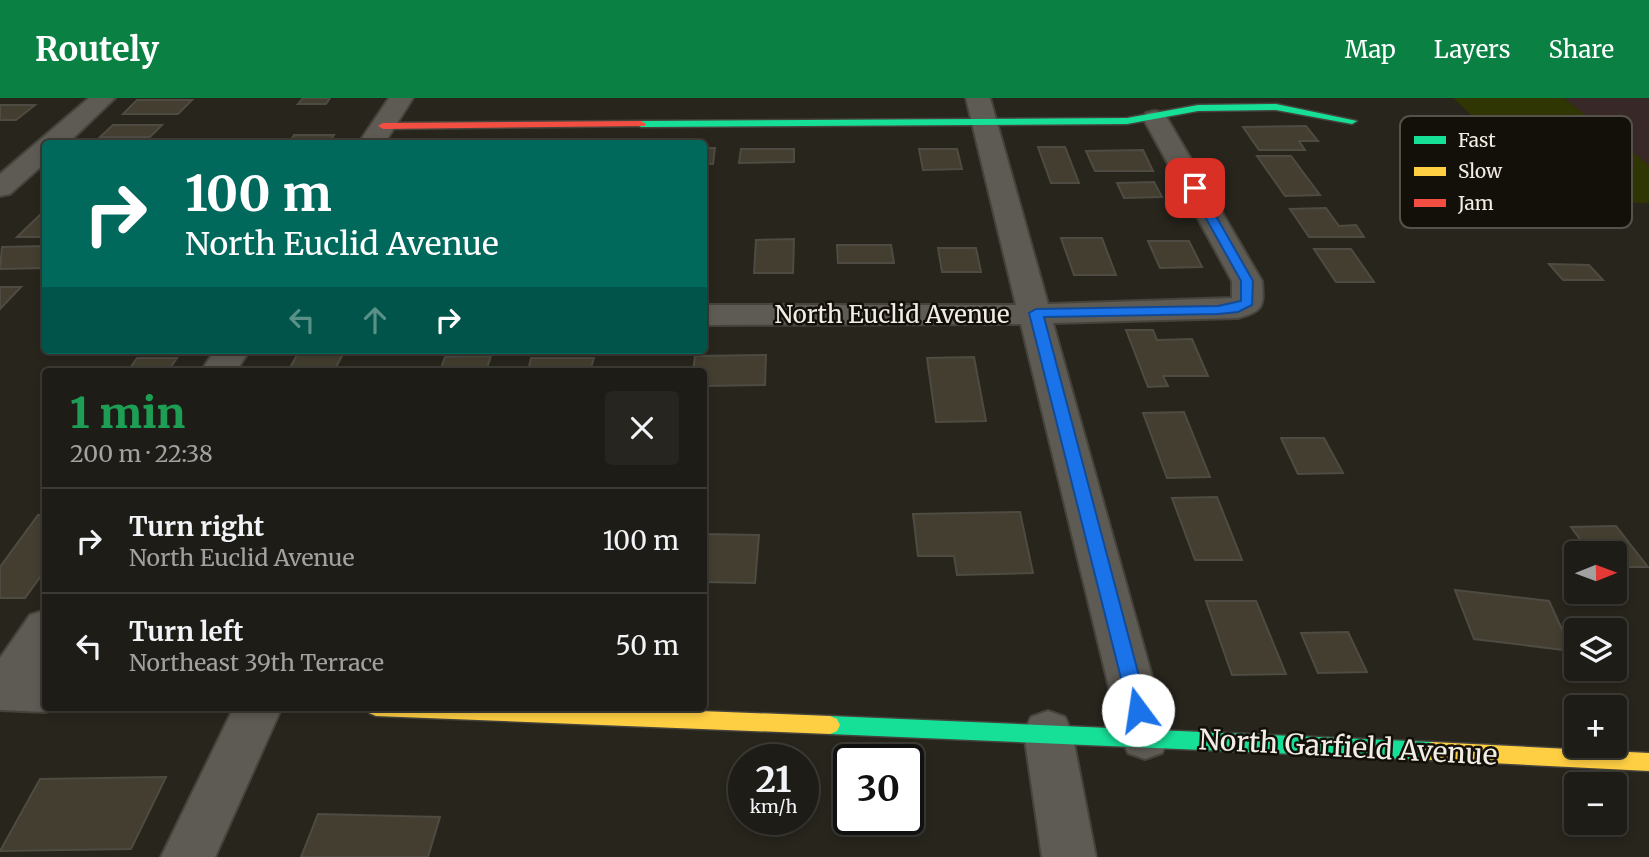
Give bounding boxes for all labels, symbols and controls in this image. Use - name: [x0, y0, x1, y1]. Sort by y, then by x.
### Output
- text: Routely: [35, 29, 159, 70]
- text: Map: [1345, 34, 1396, 65]
- text: Layers: [1434, 34, 1510, 65]
- text: Share: [1548, 34, 1614, 65]
- legend: [1400, 116, 1632, 228]
- text: Fast: [1458, 128, 1496, 152]
- pin: [1165, 158, 1225, 218]
- text: Slow: [1458, 159, 1503, 183]
- text: 100 m: [185, 163, 332, 224]
- icon: right: [70, 168, 161, 259]
- icon: arrive: [1176, 169, 1214, 207]
- text: Jam: [1457, 191, 1494, 215]
- text: North Euclid Avenue: [185, 224, 499, 264]
- street label: North Euclid Avenue: [774, 299, 1010, 330]
- icon: left: [283, 301, 321, 339]
- icon: ahead: [356, 301, 394, 339]
- icon: right: [429, 301, 467, 339]
- text: 1 min: [70, 387, 185, 439]
- button: close: [605, 391, 679, 465]
- text: 200 m · 22:38: [70, 439, 213, 468]
- text: Turn right: [129, 510, 264, 543]
- icon: right: [70, 522, 108, 560]
- text: 100 m: [603, 524, 679, 557]
- north arrow: [1564, 541, 1628, 604]
- map controls: [1564, 541, 1627, 835]
- text: North Euclid Avenue: [129, 543, 354, 572]
- text: Turn left: [129, 615, 243, 648]
- button: layers: [1564, 618, 1627, 681]
- icon: left: [70, 627, 108, 665]
- text: 50 m: [615, 629, 679, 662]
- text: Northeast 39th Terrace: [129, 648, 384, 677]
- position arrow: [1101, 673, 1175, 747]
- button: +: [1564, 695, 1627, 758]
- street label: North Garfield Avenue: [1198, 721, 1498, 773]
- speed limit sign: 30: [833, 744, 924, 835]
- text: 21: [756, 758, 791, 802]
- button: −: [1564, 772, 1627, 835]
- text: km/h: [750, 795, 797, 818]

